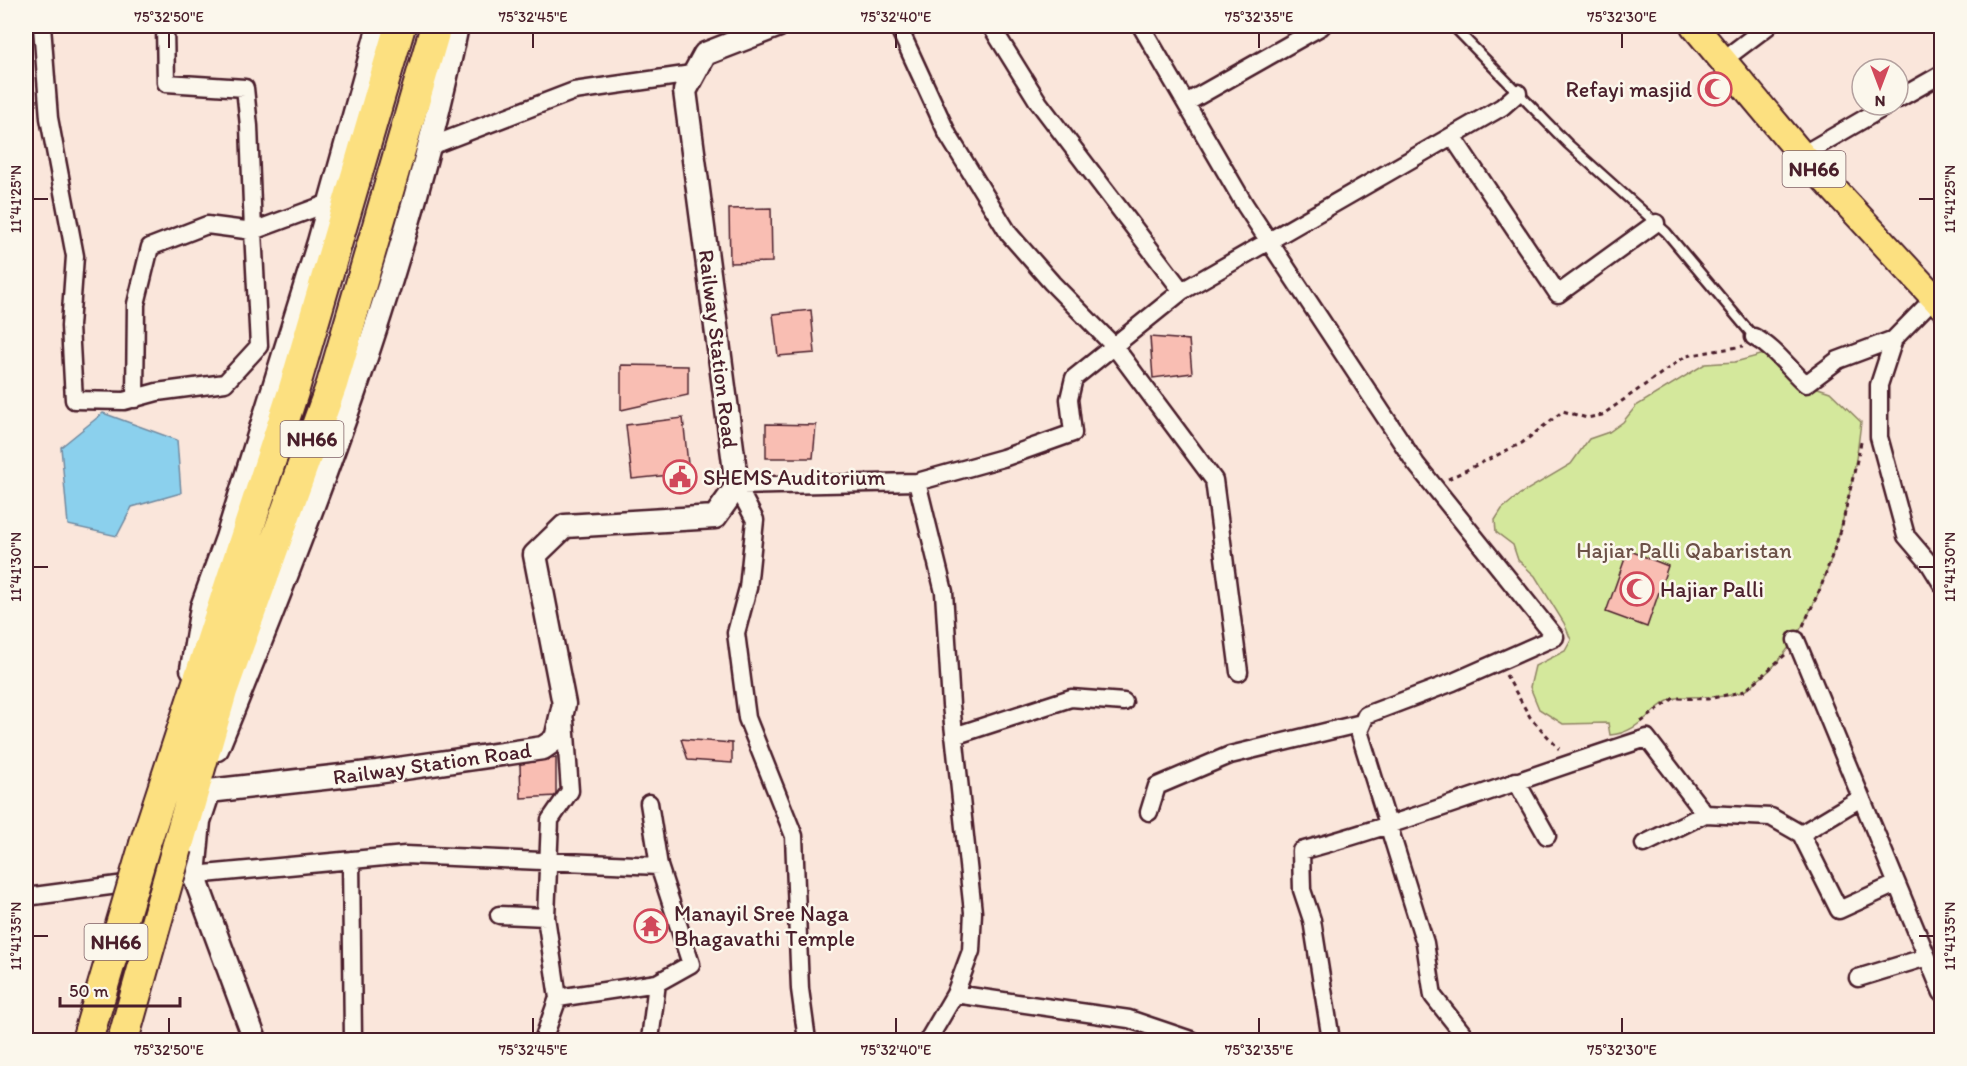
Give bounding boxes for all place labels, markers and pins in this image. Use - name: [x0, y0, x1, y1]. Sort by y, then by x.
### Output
- mosque icon: Refayi masjid: [1697, 71, 1733, 107]
- place label: Refayi masjid: [1566, 76, 1692, 103]
- public building icon: SHEMS Auditorium: [662, 459, 698, 495]
- place label: SHEMS Auditorium: [703, 464, 886, 491]
- mosque icon: Hajiar Palli: [1619, 571, 1655, 607]
- place label: Hajiar Palli: [1660, 576, 1764, 603]
- place label: Manayil Sree Naga Bhagavathi Temple: [674, 900, 855, 952]
- temple icon: Manayil Sree Naga Bhagavathi Temple: [633, 908, 669, 944]

